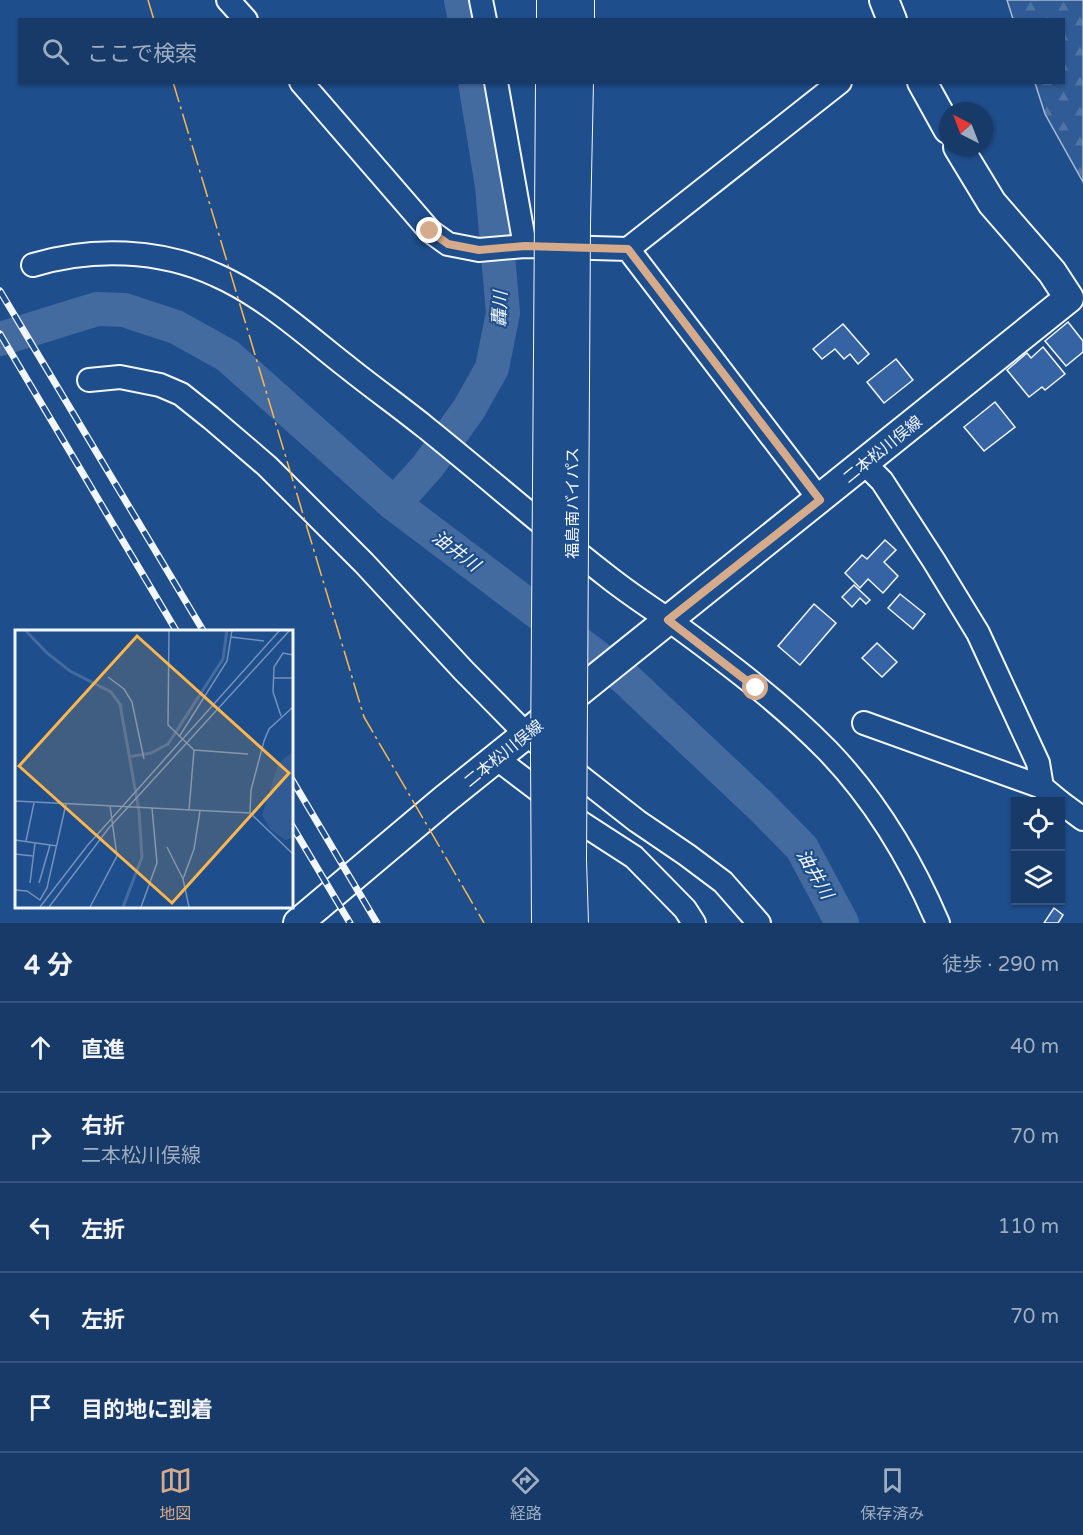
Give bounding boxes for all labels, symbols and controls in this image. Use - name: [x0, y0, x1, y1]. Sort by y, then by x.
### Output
- search box: [18, 18, 1065, 84]
- icon: search: [39, 35, 72, 68]
- text: ここで検索: [87, 41, 197, 67]
- north arrow: [939, 102, 993, 156]
- route end: [416, 217, 442, 243]
- water label: 轟川: [488, 289, 512, 327]
- street label: 二本松川俣線: [839, 412, 926, 488]
- street label: 福島南バイパス: [563, 447, 583, 559]
- water label: 油井川: [428, 526, 486, 577]
- inset map: [15, 630, 292, 908]
- route start: [742, 674, 768, 700]
- street label: 二本松川俣線: [460, 716, 547, 792]
- map controls: [1011, 797, 1065, 905]
- button: locate: [1011, 797, 1065, 851]
- water label: 油井川: [792, 845, 839, 905]
- button: layers: [1011, 851, 1065, 905]
- text: 4 分: [24, 950, 73, 981]
- text: 徒歩 · 290 m: [942, 953, 1059, 977]
- icon: ahead: [24, 1031, 57, 1064]
- text: 40 m: [1010, 1035, 1059, 1059]
- text: 直進: [81, 1037, 125, 1063]
- text: 右折: [81, 1113, 125, 1139]
- icon: right: [24, 1121, 57, 1154]
- text: 70 m: [1010, 1125, 1059, 1149]
- text: 二本松川俣線: [81, 1144, 201, 1168]
- icon: left: [24, 1211, 57, 1244]
- text: 110 m: [998, 1215, 1059, 1239]
- text: 左折: [81, 1217, 125, 1243]
- icon: left: [24, 1301, 57, 1334]
- text: 70 m: [1010, 1305, 1059, 1329]
- text: 左折: [81, 1307, 125, 1333]
- icon: arrive: [24, 1391, 57, 1424]
- text: 目的地に到着: [81, 1397, 213, 1423]
- tab: 地図: [159, 1464, 192, 1524]
- tab: 経路: [509, 1464, 542, 1524]
- tab: 保存済み: [860, 1464, 924, 1524]

